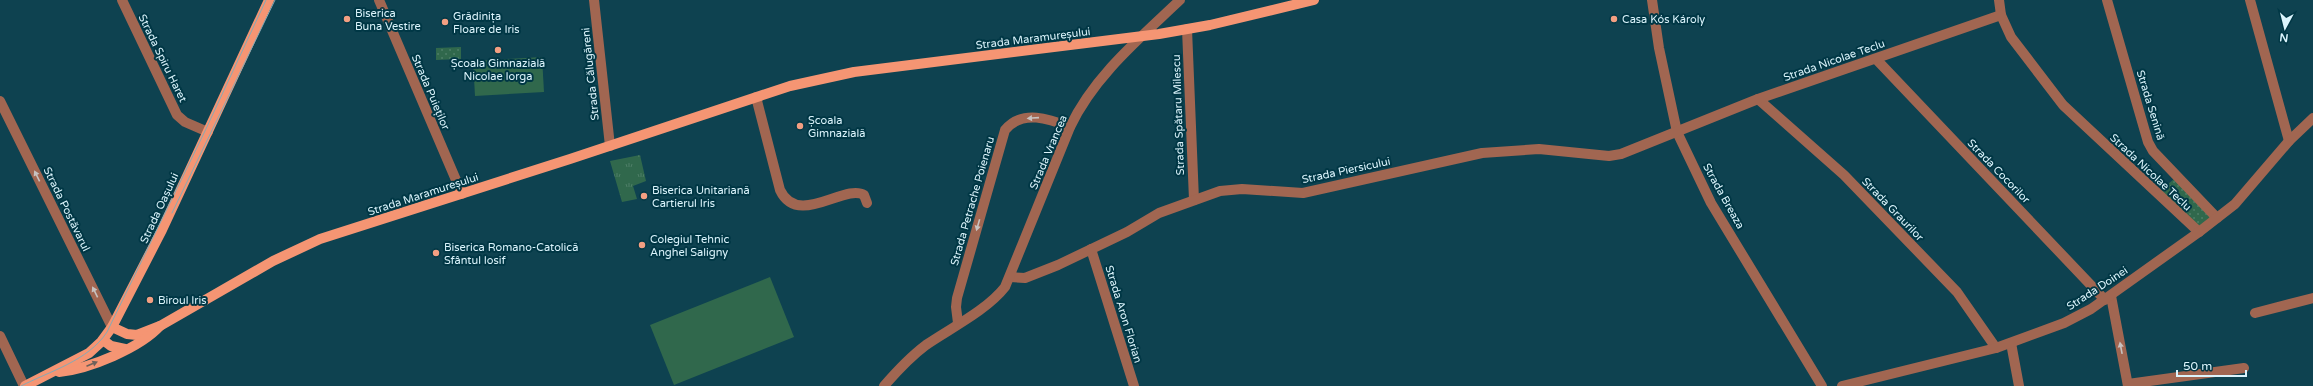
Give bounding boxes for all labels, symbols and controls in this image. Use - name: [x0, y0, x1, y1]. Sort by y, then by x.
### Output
- place label: Biserica Buna Vestire: [355, 7, 421, 33]
- north arrow: [2265, 8, 2305, 48]
- place label: Grădinița Floare de Iris: [453, 10, 520, 36]
- street label: Strada Spiru Haret: [136, 12, 189, 104]
- place label: Casa Kós Károly: [1622, 13, 1705, 26]
- marker: Biserica Buna Vestire: [342, 14, 352, 24]
- marker: Casa Kós Károly: [1609, 14, 1619, 24]
- marker: Grădinița Floare de Iris: [440, 17, 450, 27]
- street label: Strada Maramureșului: [975, 25, 1091, 52]
- street label: Strada Călugăreni: [579, 27, 602, 121]
- text: N: [2279, 30, 2289, 44]
- street label: Strada Nicolae Teclu: [1782, 37, 1887, 84]
- marker: Școala Gimnazială Nicolae Iorga: [493, 45, 503, 55]
- street label: Strada Puieților: [409, 53, 453, 133]
- street label: Strada Spătaru Milescu: [1170, 54, 1187, 176]
- place label: Școala Gimnazială Nicolae Iorga: [451, 57, 545, 83]
- street label: Strada Senină: [2134, 69, 2167, 142]
- street label: Strada Vrancea: [1027, 113, 1070, 191]
- place label: Școala Gimnazială: [808, 114, 865, 140]
- one-way arrow: [1027, 115, 1039, 121]
- marker: Școala Gimnazială: [795, 121, 805, 131]
- street label: Strada Nicolae Teclu: [2107, 131, 2194, 213]
- street label: Strada Petrache Poienaru: [948, 135, 997, 267]
- street label: Strada Cocorilor: [1965, 136, 2033, 207]
- street label: Strada Piersicului: [1301, 155, 1392, 186]
- street label: Strada Breaza: [1700, 161, 1747, 231]
- street label: Strada Postăvarul: [41, 165, 93, 253]
- one-way arrow: [34, 170, 40, 182]
- street label: Strada Maramureșului: [366, 170, 480, 219]
- street label: Strada Oașului: [137, 171, 181, 246]
- street label: Strada Graurilor: [1859, 175, 1927, 244]
- place label: Biserica Unitariană Cartierul Iris: [652, 184, 750, 210]
- marker: Biserica Unitariană Cartierul Iris: [639, 191, 649, 201]
- one-way arrow: [975, 219, 981, 231]
- place label: Colegiul Tehnic Anghel Saligny: [650, 233, 729, 259]
- marker: Colegiul Tehnic Anghel Saligny: [637, 240, 647, 250]
- place label: Biserica Romano-Catolică Sfântul Iosif: [444, 241, 578, 267]
- marker: Biserica Romano-Catolică Sfântul Iosif: [431, 248, 441, 258]
- street label: Strada Aron Florian: [1102, 264, 1145, 365]
- street label: Strada Doinei: [2064, 264, 2130, 313]
- one-way arrow: [92, 287, 98, 298]
- place label: Biroul Iris: [158, 294, 207, 307]
- marker: Biroul Iris: [145, 295, 155, 305]
- one-way arrow: [2118, 342, 2124, 354]
- scale bar: [2177, 352, 2246, 378]
- text: 50 m: [2183, 359, 2212, 373]
- one-way arrow: [87, 360, 99, 366]

